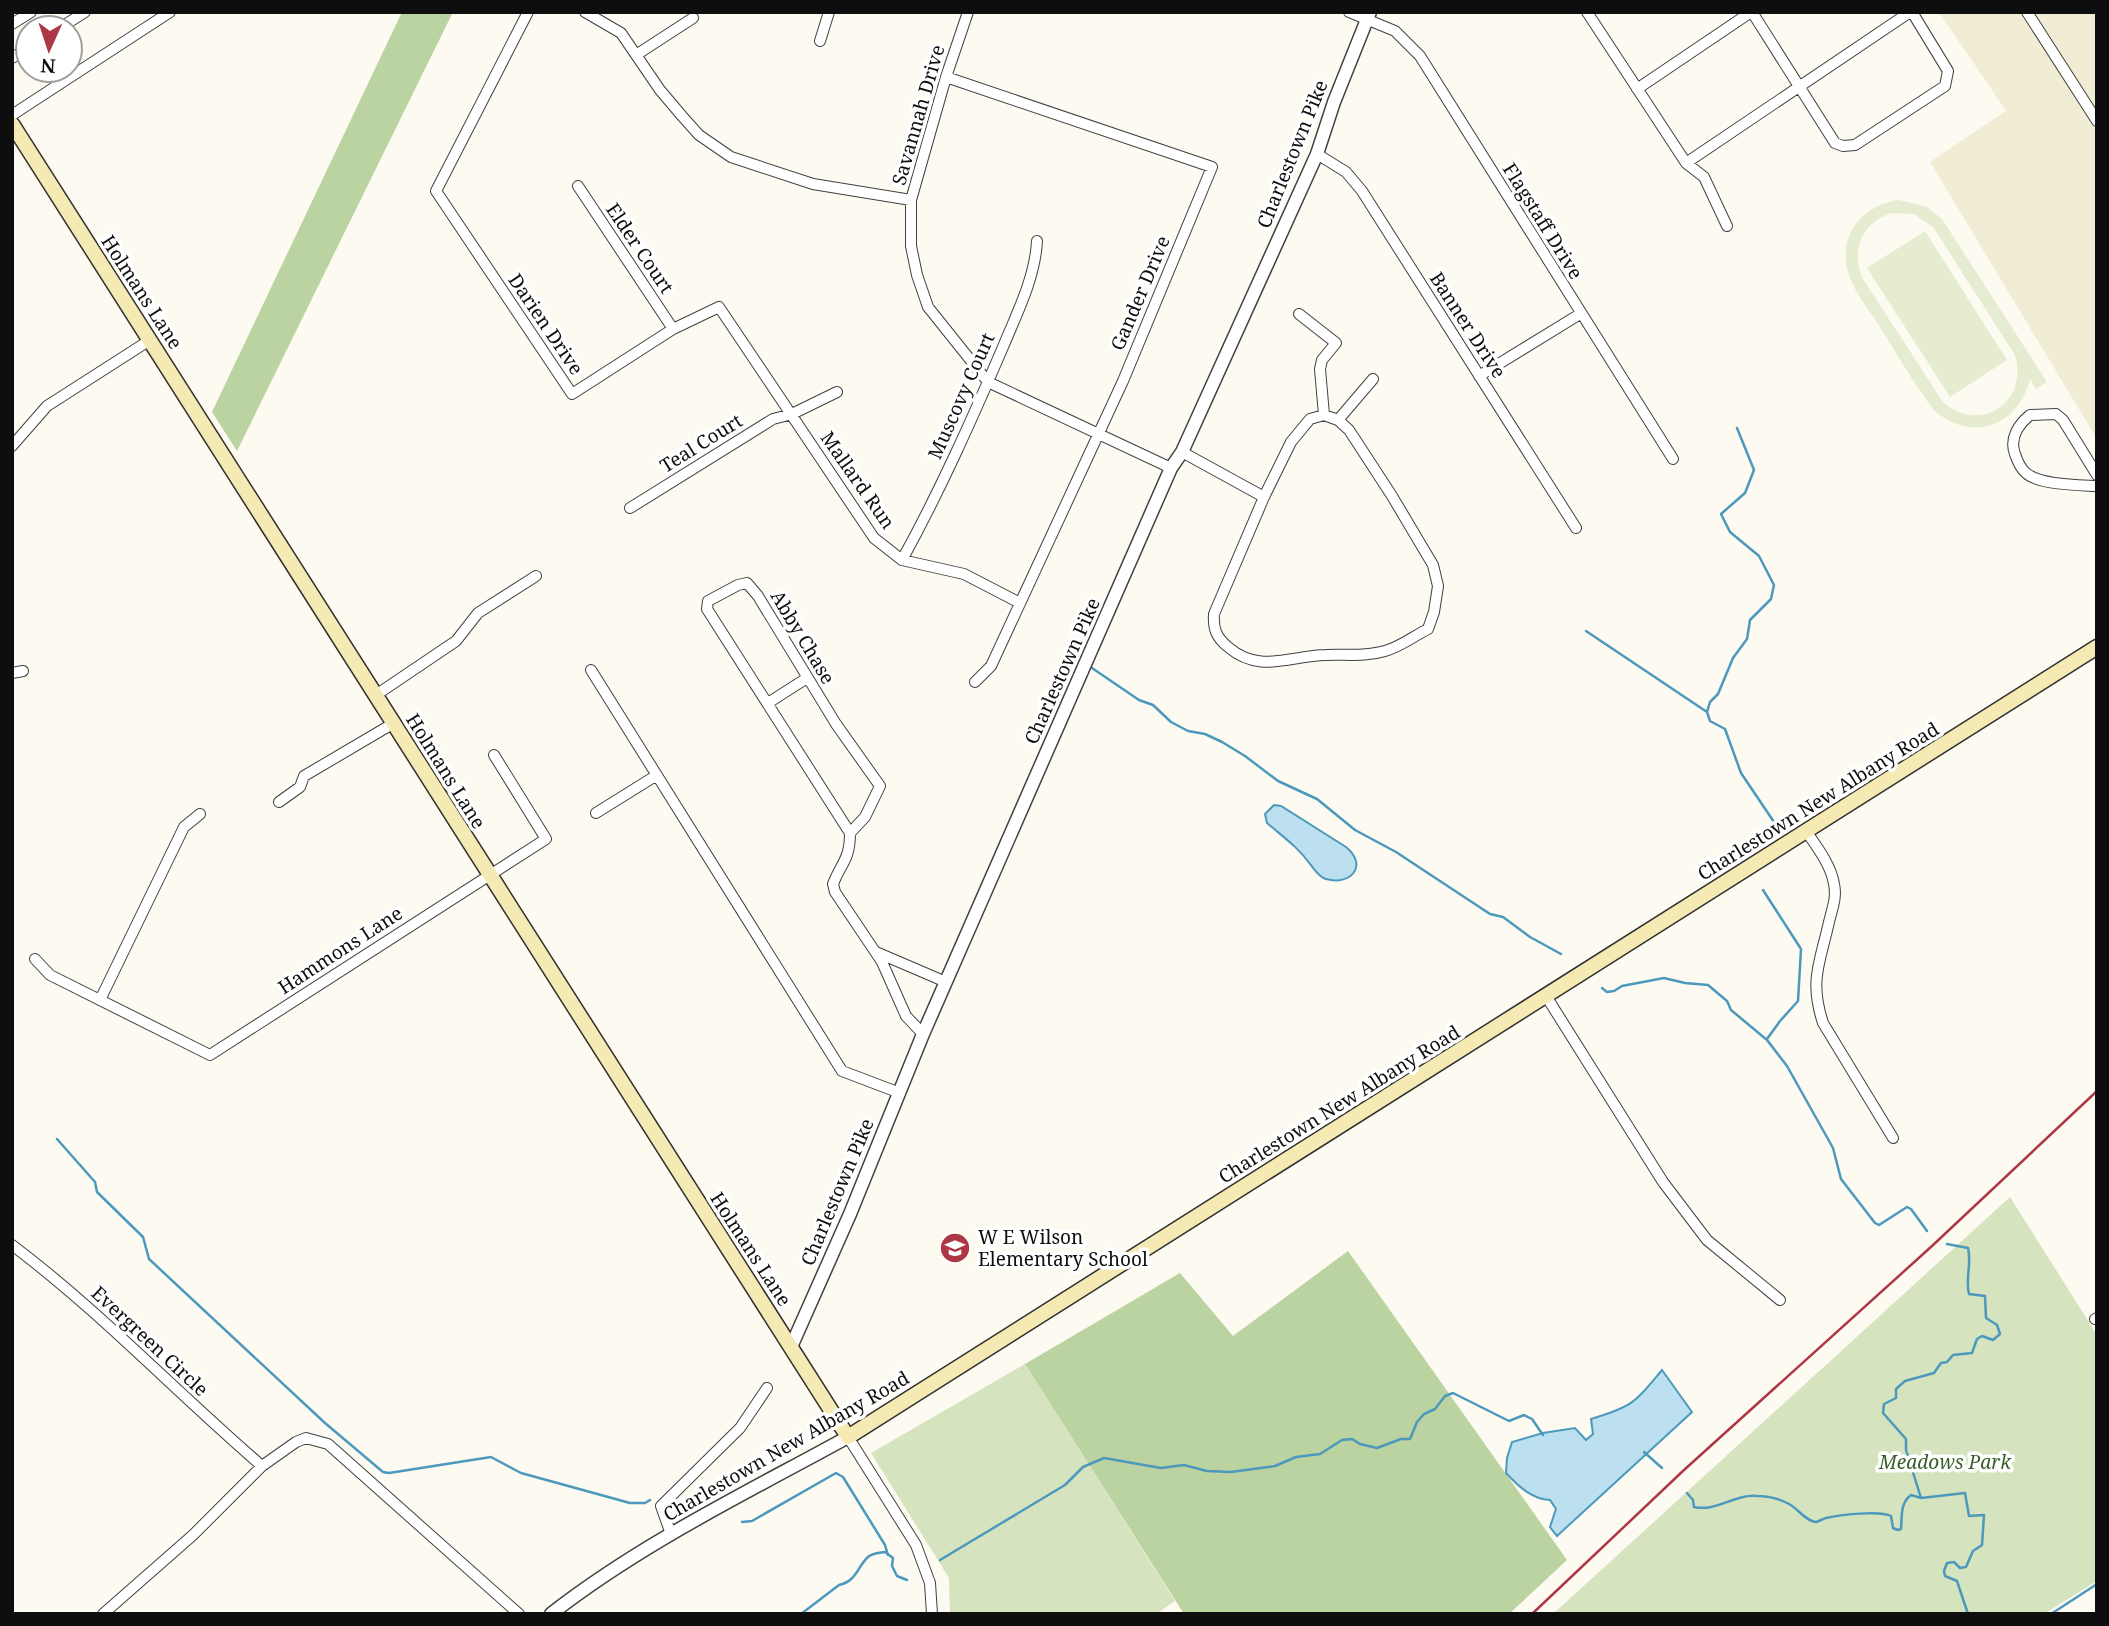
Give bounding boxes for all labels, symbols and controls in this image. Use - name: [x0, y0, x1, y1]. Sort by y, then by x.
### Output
- north arrow: [14, 14, 84, 84]
- street label: Savannah Drive: [886, 42, 950, 188]
- text: N: [40, 53, 56, 79]
- street label: Charlestown Pike: [1250, 76, 1334, 232]
- street label: Flagstaff Drive: [1497, 158, 1589, 284]
- street label: Elder Court: [600, 198, 680, 299]
- street label: Holmans Lane: [95, 230, 189, 354]
- street label: Gander Drive: [1104, 232, 1176, 354]
- street label: Banner Drive: [1424, 267, 1512, 383]
- street label: Darien Drive: [503, 268, 589, 380]
- street label: Muscovy Court: [922, 328, 1001, 463]
- street label: Teal Court: [655, 407, 747, 479]
- street label: Mallard Run: [815, 426, 901, 534]
- street label: Abby Chase: [765, 585, 841, 689]
- street label: Charlestown Pike: [1018, 594, 1106, 748]
- street label: Holmans Lane: [400, 708, 492, 834]
- street label: Charlestown New Albany Road: [1692, 716, 1944, 886]
- street label: Hammons Lane: [273, 900, 407, 1000]
- street label: Charlestown New Albany Road: [1213, 1019, 1465, 1189]
- street label: Charlestown Pike: [794, 1114, 880, 1270]
- street label: Holmans Lane: [704, 1187, 798, 1311]
- place label: W E Wilson Elementary School: [978, 1224, 1148, 1272]
- school or university icon: W E Wilson Elementary School: [938, 1231, 972, 1265]
- street label: Evergreen Circle: [86, 1280, 214, 1402]
- street label: Charlestown New Albany Road: [658, 1365, 914, 1527]
- park label: Meadows Park: [1878, 1449, 2012, 1475]

